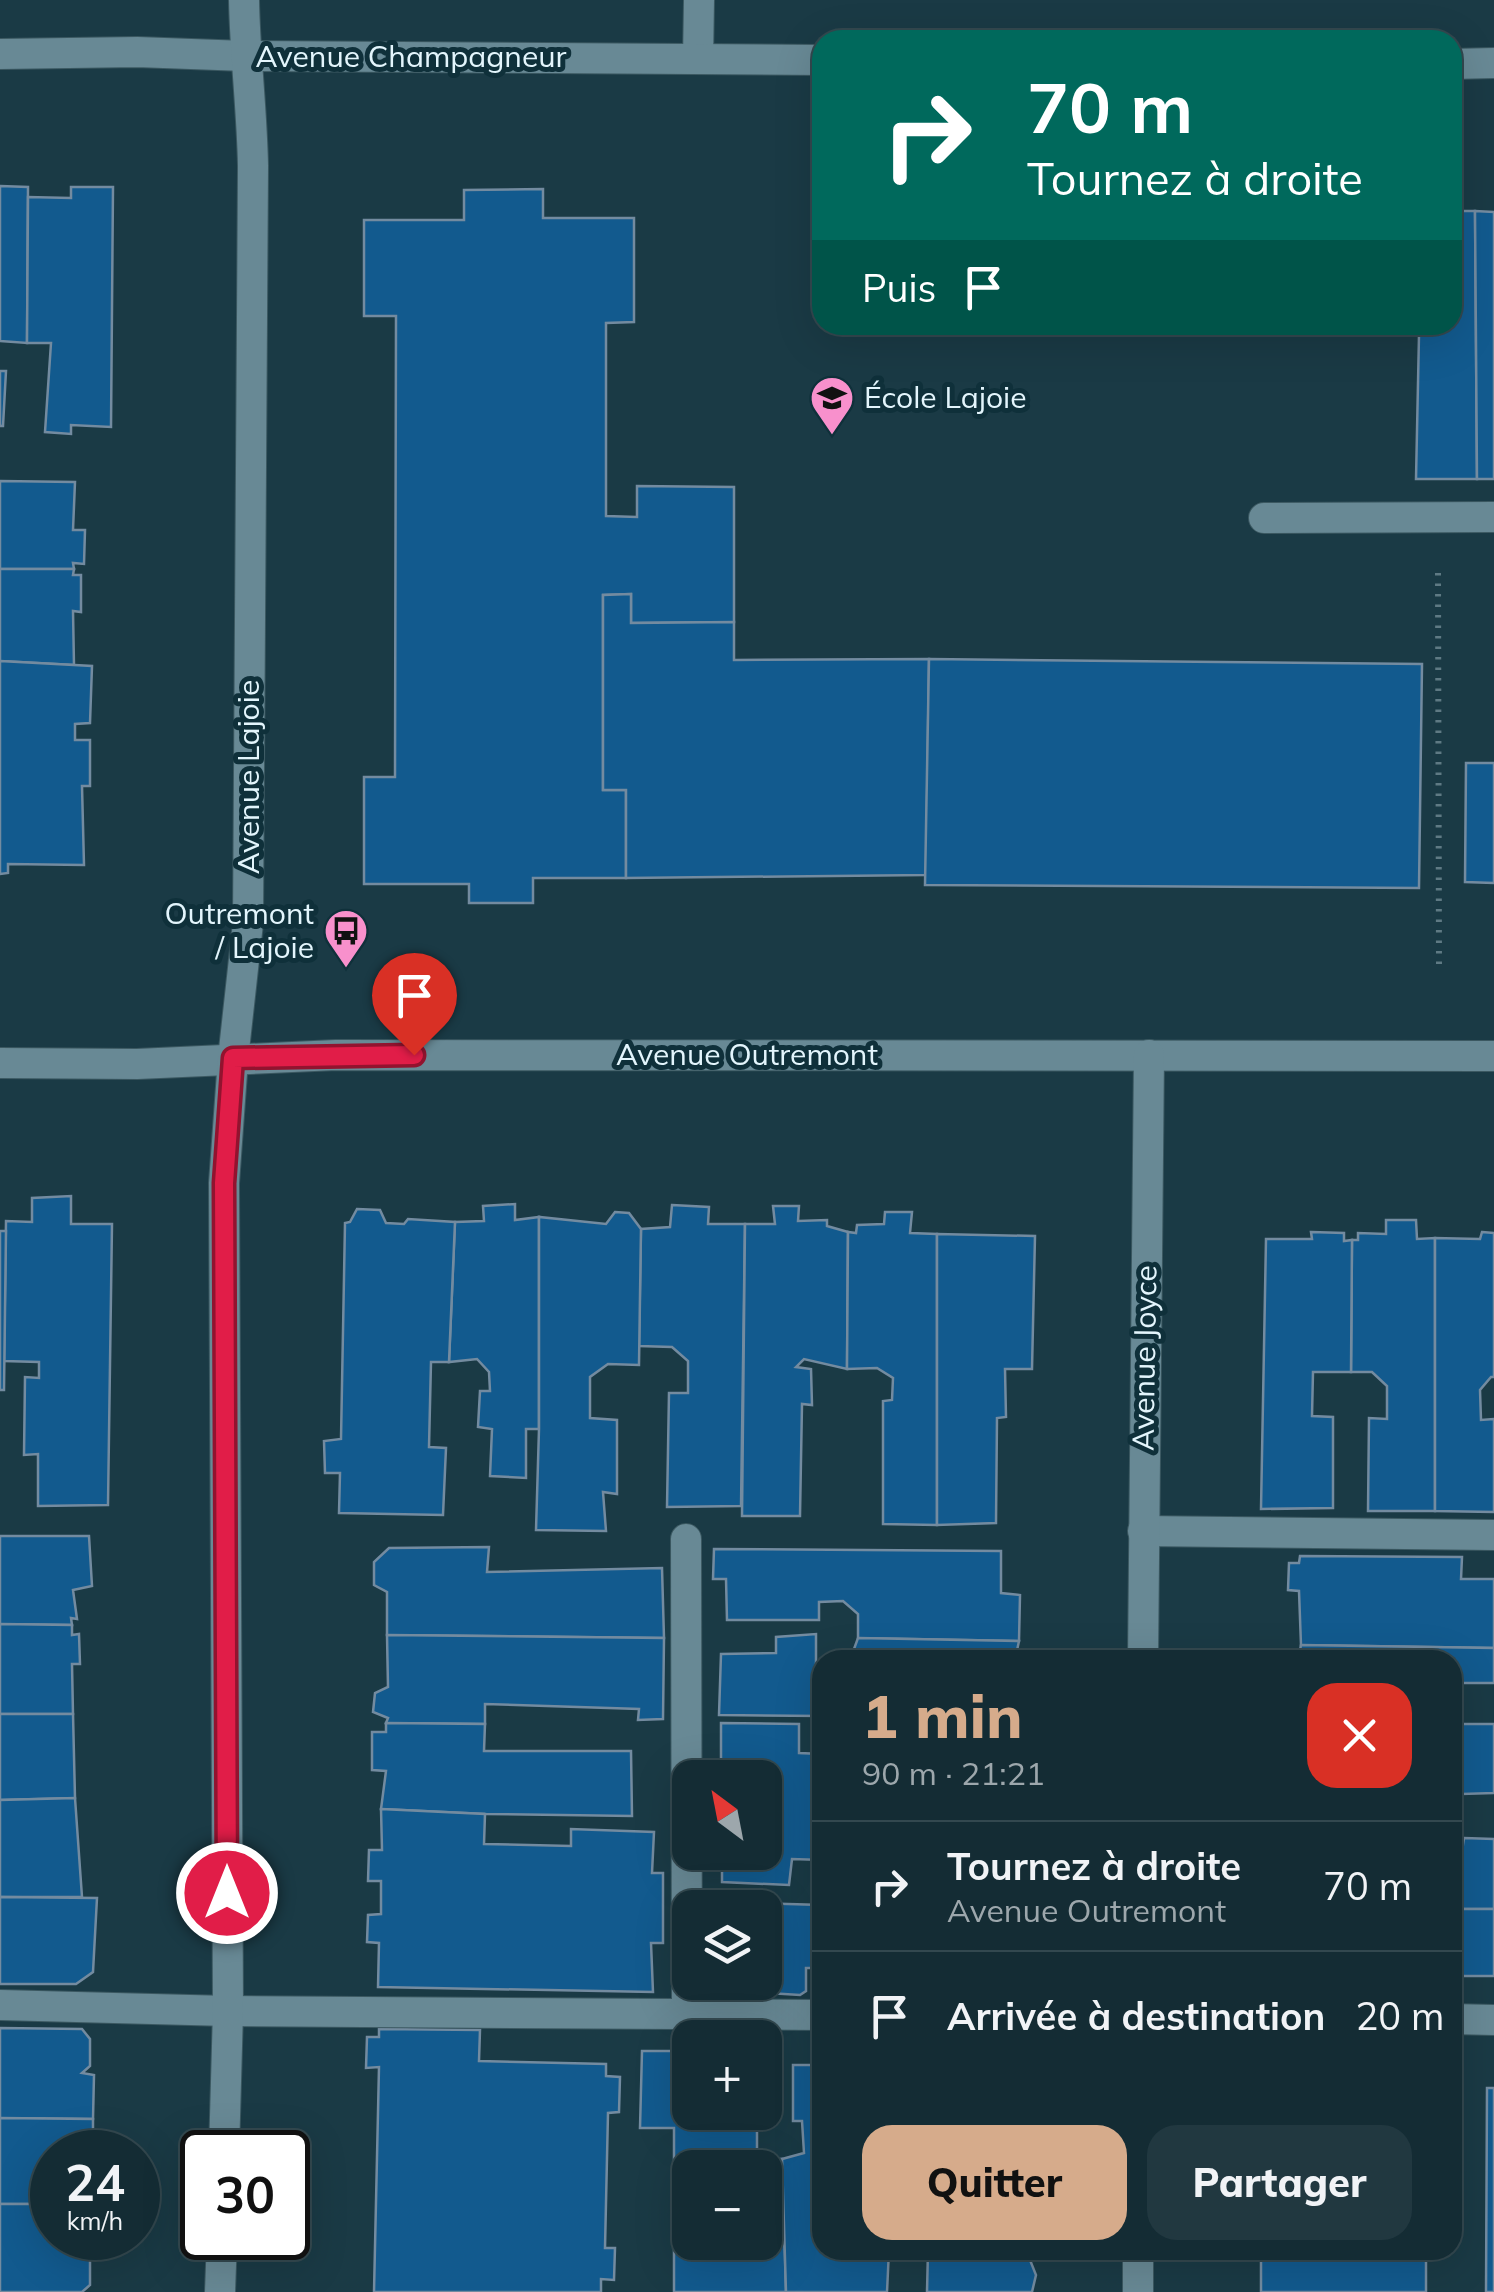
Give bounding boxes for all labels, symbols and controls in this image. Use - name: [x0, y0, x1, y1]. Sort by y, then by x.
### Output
- street label: Avenue Champagneur: [256, 37, 567, 75]
- text: 70 m: [1027, 63, 1193, 151]
- icon: right: [862, 70, 992, 200]
- text: Tournez à droite: [1027, 150, 1363, 206]
- icon: arrive: [956, 260, 1011, 315]
- text: Puis: [862, 264, 936, 312]
- school or university icon: École Lajoie: [809, 375, 855, 436]
- place label: École Lajoie: [864, 378, 1027, 416]
- street label: Avenue Lajoie: [229, 680, 267, 874]
- place label: Outremont / Lajoie: [164, 894, 314, 966]
- bus stop icon: Outremont / Lajoie: [323, 908, 369, 969]
- pin: [372, 953, 457, 1056]
- icon: arrive: [387, 968, 442, 1023]
- street label: Avenue Outremont: [616, 1035, 878, 1073]
- street label: Avenue Joyce: [1123, 1265, 1165, 1451]
- text: 1 min: [862, 1678, 1023, 1753]
- button: close: [1307, 1683, 1412, 1788]
- text: 90 m · 21:21: [862, 1753, 1045, 1793]
- north arrow: [672, 1760, 782, 1870]
- map controls: [672, 1760, 782, 2260]
- position arrow: [175, 1841, 279, 1945]
- text: Tournez à droite: [947, 1842, 1241, 1890]
- icon: right: [862, 1859, 917, 1914]
- text: 70 m: [1323, 1862, 1412, 1910]
- button: layers: [672, 1890, 782, 2000]
- text: Avenue Outremont: [947, 1890, 1226, 1930]
- icon: arrive: [862, 1989, 917, 2044]
- text: Arrivée à destination: [947, 1992, 1325, 2040]
- text: 20 m: [1355, 1992, 1444, 2040]
- button: +: [672, 2020, 782, 2130]
- button: Quitter: [862, 2125, 1127, 2240]
- button: Partager: [1147, 2125, 1412, 2240]
- speed limit sign: 30: [180, 2130, 310, 2260]
- button: −: [672, 2150, 782, 2260]
- text: 24: [65, 2151, 125, 2214]
- text: km/h: [67, 2205, 123, 2236]

